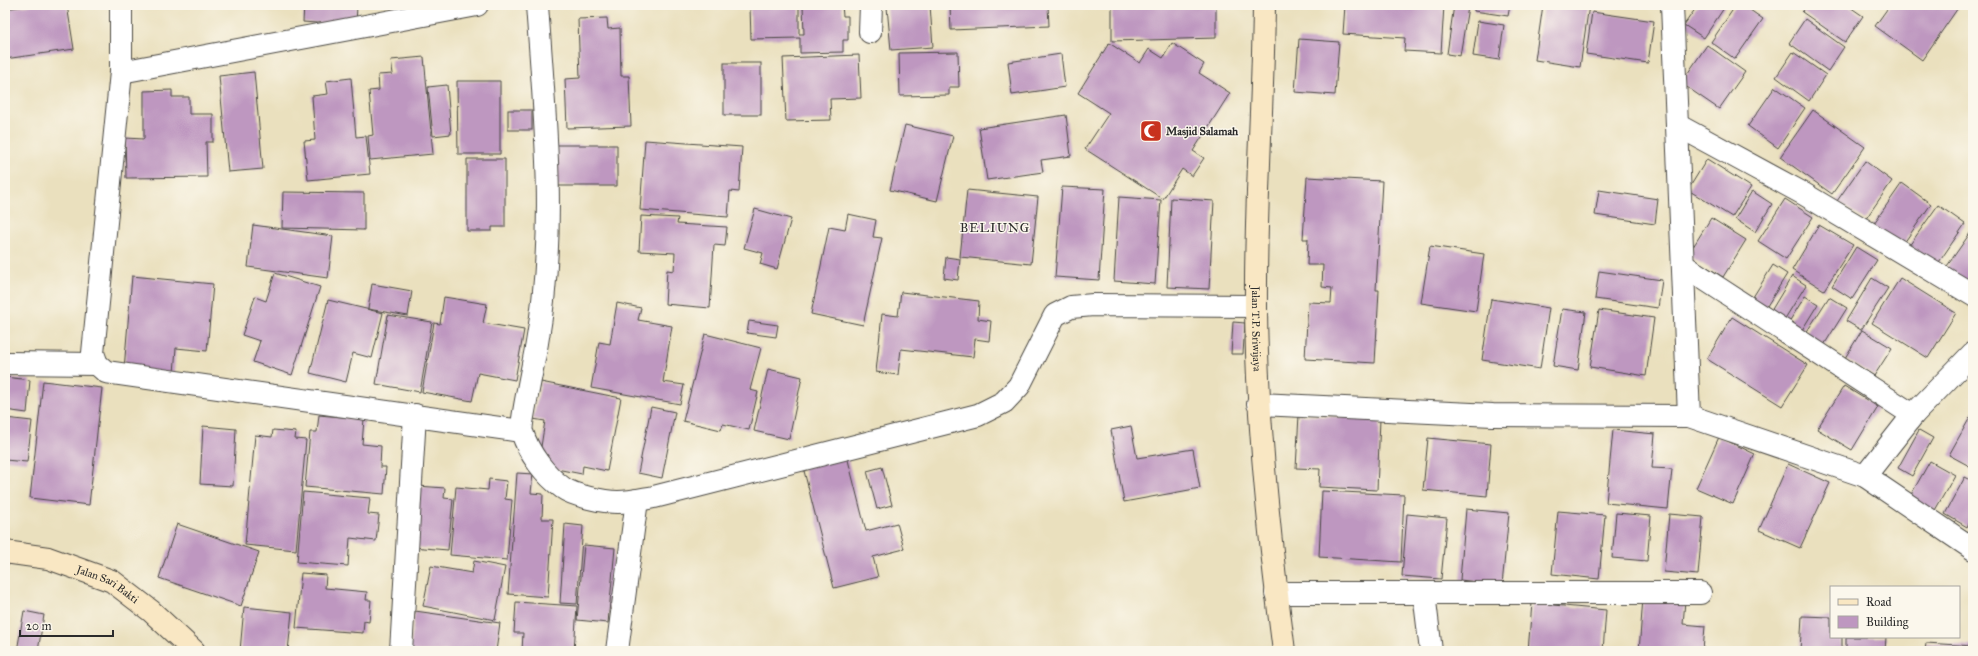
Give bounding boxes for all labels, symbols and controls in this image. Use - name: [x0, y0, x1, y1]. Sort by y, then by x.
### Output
- mosque icon: Masjid Salamah: [1138, 118, 1164, 144]
- place label: Masjid Salamah: [1166, 125, 1239, 139]
- district label: BELIUNG: [960, 220, 1030, 236]
- street label: Jalan T.P. Sriwijaya: [1248, 285, 1264, 372]
- street label: Jalan Sari Bakti: [74, 562, 141, 606]
- legend: [1830, 586, 1960, 638]
- text: Road: [1866, 595, 1892, 609]
- scale bar: [20, 612, 113, 638]
- text: Building: [1866, 615, 1909, 630]
- text: 20 m: [26, 619, 52, 633]

